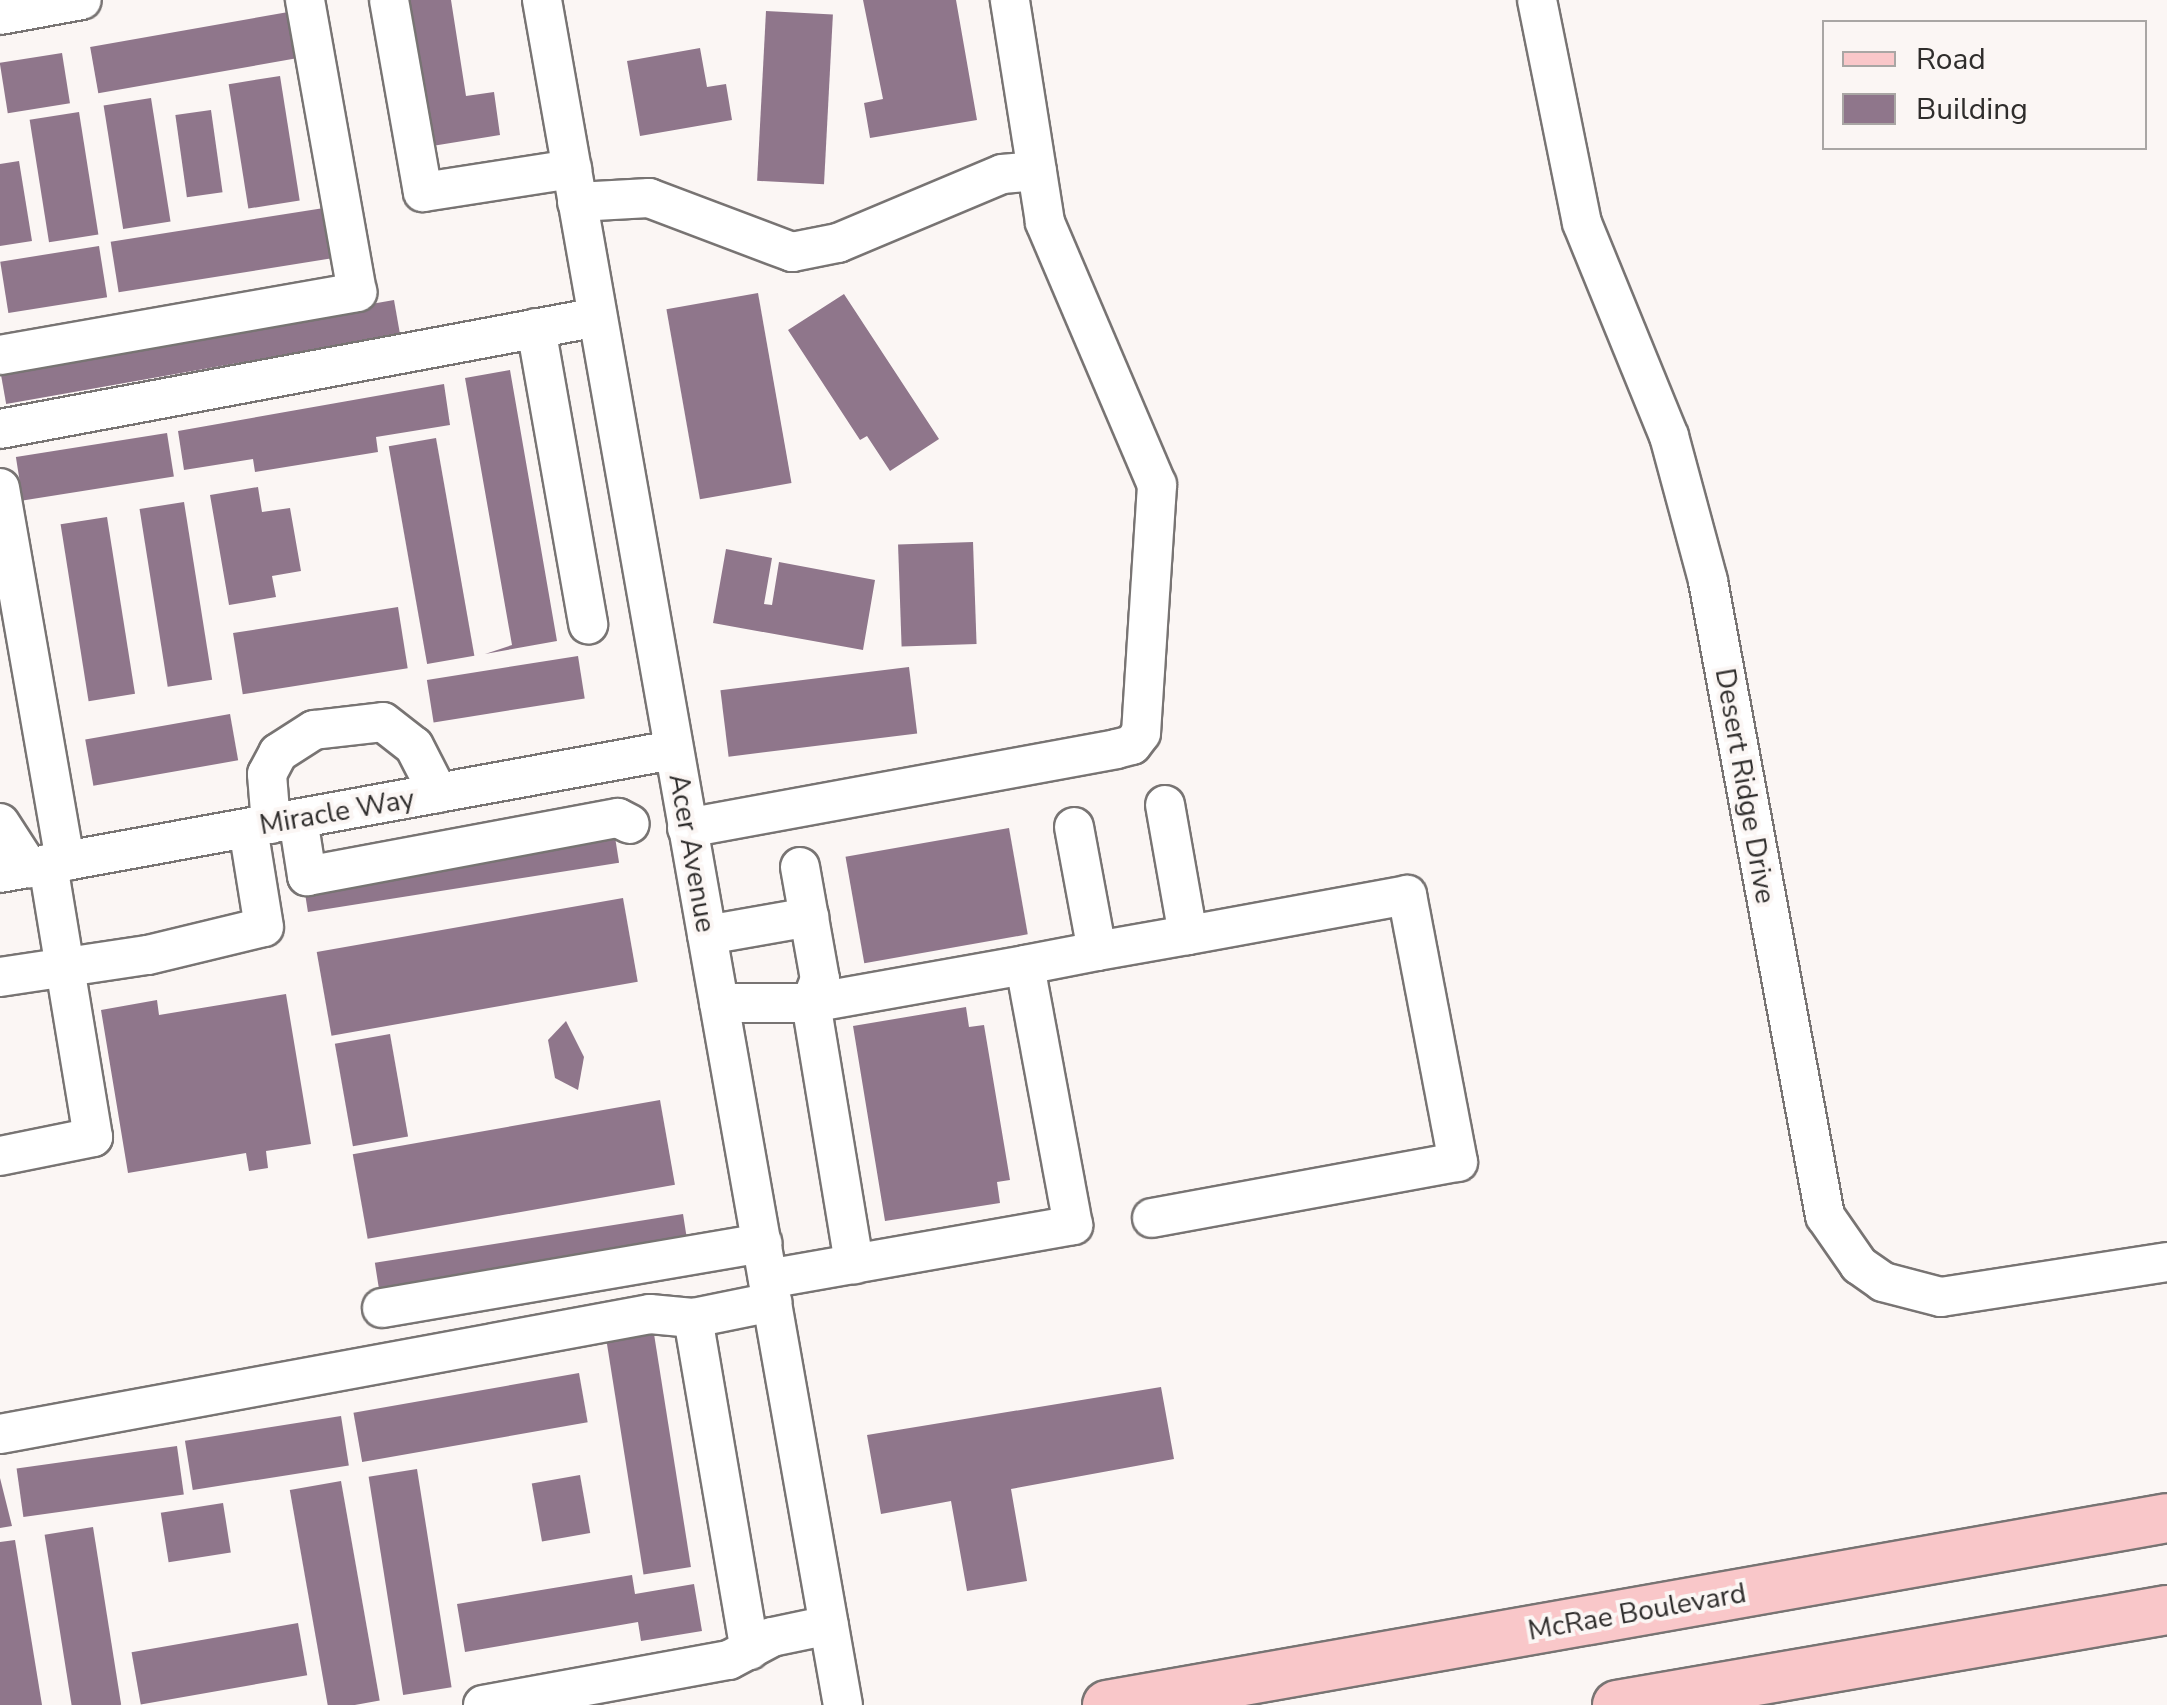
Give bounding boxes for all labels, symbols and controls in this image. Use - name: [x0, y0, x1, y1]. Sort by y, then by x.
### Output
- legend: [1822, 20, 2147, 150]
- text: Road: [1916, 39, 1986, 80]
- text: Building: [1916, 89, 2028, 130]
- street label: Desert Ridge Drive: [1708, 666, 1782, 906]
- street label: Acer Avenue: [662, 771, 722, 935]
- street label: Miracle Way: [257, 782, 417, 842]
- street label: McRae Boulevard: [1525, 1576, 1749, 1648]

